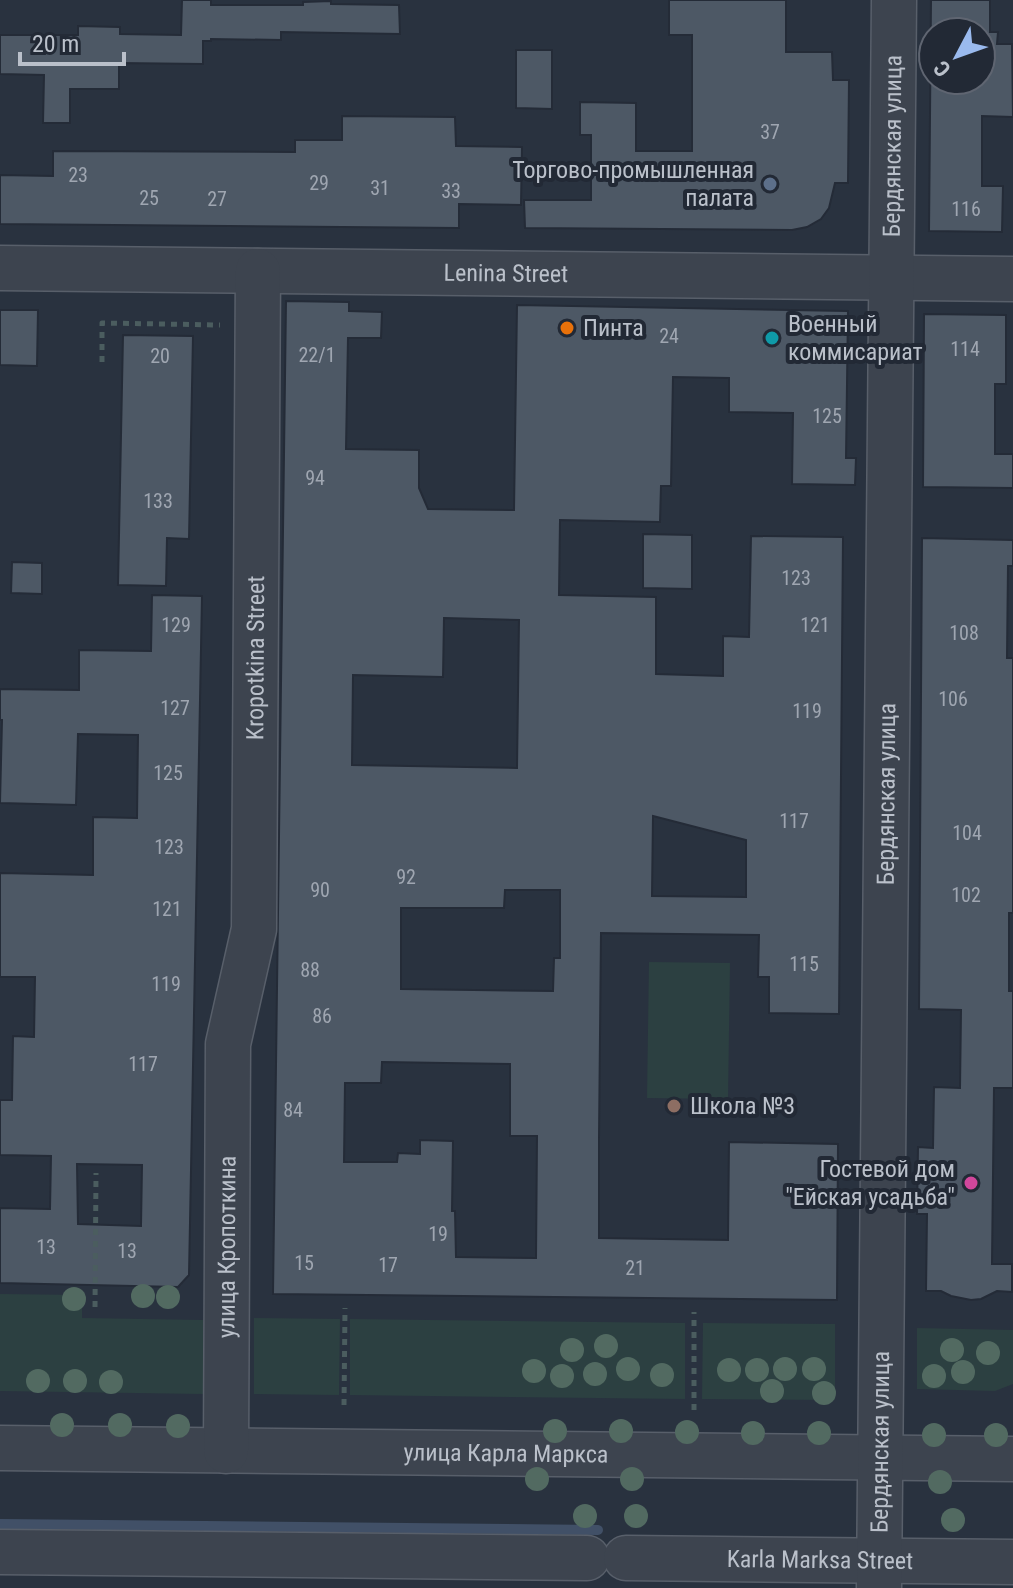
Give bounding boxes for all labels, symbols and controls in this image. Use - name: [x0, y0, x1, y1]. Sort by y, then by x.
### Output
- scale bar: [20, 16, 124, 66]
- north arrow: [917, 16, 997, 96]
- text: 20 m: [32, 30, 79, 58]
- street label: Бердянская улица: [878, 55, 907, 237]
- text: С: [929, 56, 956, 82]
- house number: 37: [760, 120, 780, 144]
- place label: Торгово-промышленная палата: [512, 156, 754, 212]
- house number: 23: [68, 163, 88, 187]
- house number: 29: [309, 171, 329, 195]
- marker: Торгово-промышленная палата: [761, 175, 779, 193]
- house number: 31: [370, 176, 390, 200]
- house number: 33: [441, 179, 461, 203]
- house number: 25: [139, 186, 159, 210]
- house number: 27: [207, 187, 227, 211]
- house number: 116: [951, 197, 981, 221]
- street label: Lenina Street: [443, 259, 568, 288]
- place label: Военный коммисариат: [788, 310, 923, 366]
- place label: Пинта: [583, 314, 644, 342]
- marker: Пинта: [558, 319, 576, 337]
- house number: 24: [659, 324, 679, 348]
- marker: Военный коммисариат: [763, 329, 781, 347]
- house number: 114: [950, 337, 980, 361]
- house number: 22/1: [298, 343, 336, 367]
- house number: 20: [150, 344, 170, 368]
- house number: 125: [812, 404, 842, 428]
- house number: 94: [305, 466, 325, 490]
- house number: 133: [143, 489, 173, 513]
- house number: 123: [781, 566, 811, 590]
- street label: Kropotkina Street: [241, 576, 270, 740]
- house number: 129: [161, 613, 191, 637]
- house number: 121: [800, 613, 830, 637]
- house number: 108: [949, 621, 979, 645]
- house number: 106: [938, 687, 968, 711]
- house number: 127: [160, 696, 190, 720]
- house number: 119: [792, 699, 822, 723]
- street label: Бердянская улица: [872, 703, 901, 885]
- house number: 125: [153, 761, 183, 785]
- house number: 117: [779, 809, 809, 833]
- house number: 104: [952, 821, 982, 845]
- house number: 123: [154, 835, 184, 859]
- house number: 92: [396, 865, 416, 889]
- house number: 90: [310, 878, 330, 902]
- house number: 102: [951, 883, 981, 907]
- house number: 121: [152, 897, 182, 921]
- house number: 115: [789, 952, 819, 976]
- house number: 88: [300, 958, 320, 982]
- house number: 119: [151, 972, 181, 996]
- house number: 86: [312, 1004, 332, 1028]
- house number: 117: [128, 1052, 158, 1076]
- place label: Школа №3: [690, 1092, 795, 1120]
- marker: Школа №3: [665, 1097, 683, 1115]
- house number: 84: [283, 1098, 303, 1122]
- place label: Гостевой дом "Ейская усадьба": [785, 1155, 955, 1211]
- street label: улица Кропоткина: [213, 1156, 241, 1338]
- marker: Гостевой дом "Ейская усадьба": [962, 1174, 980, 1192]
- house number: 19: [428, 1222, 448, 1246]
- house number: 13: [36, 1235, 56, 1259]
- house number: 13: [117, 1239, 137, 1263]
- house number: 15: [294, 1251, 314, 1275]
- house number: 17: [378, 1253, 398, 1277]
- house number: 21: [625, 1256, 645, 1280]
- street label: Бердянская улица: [866, 1351, 895, 1533]
- street label: улица Карла Маркса: [403, 1438, 609, 1469]
- street label: Karla Marksa Street: [727, 1545, 913, 1575]

